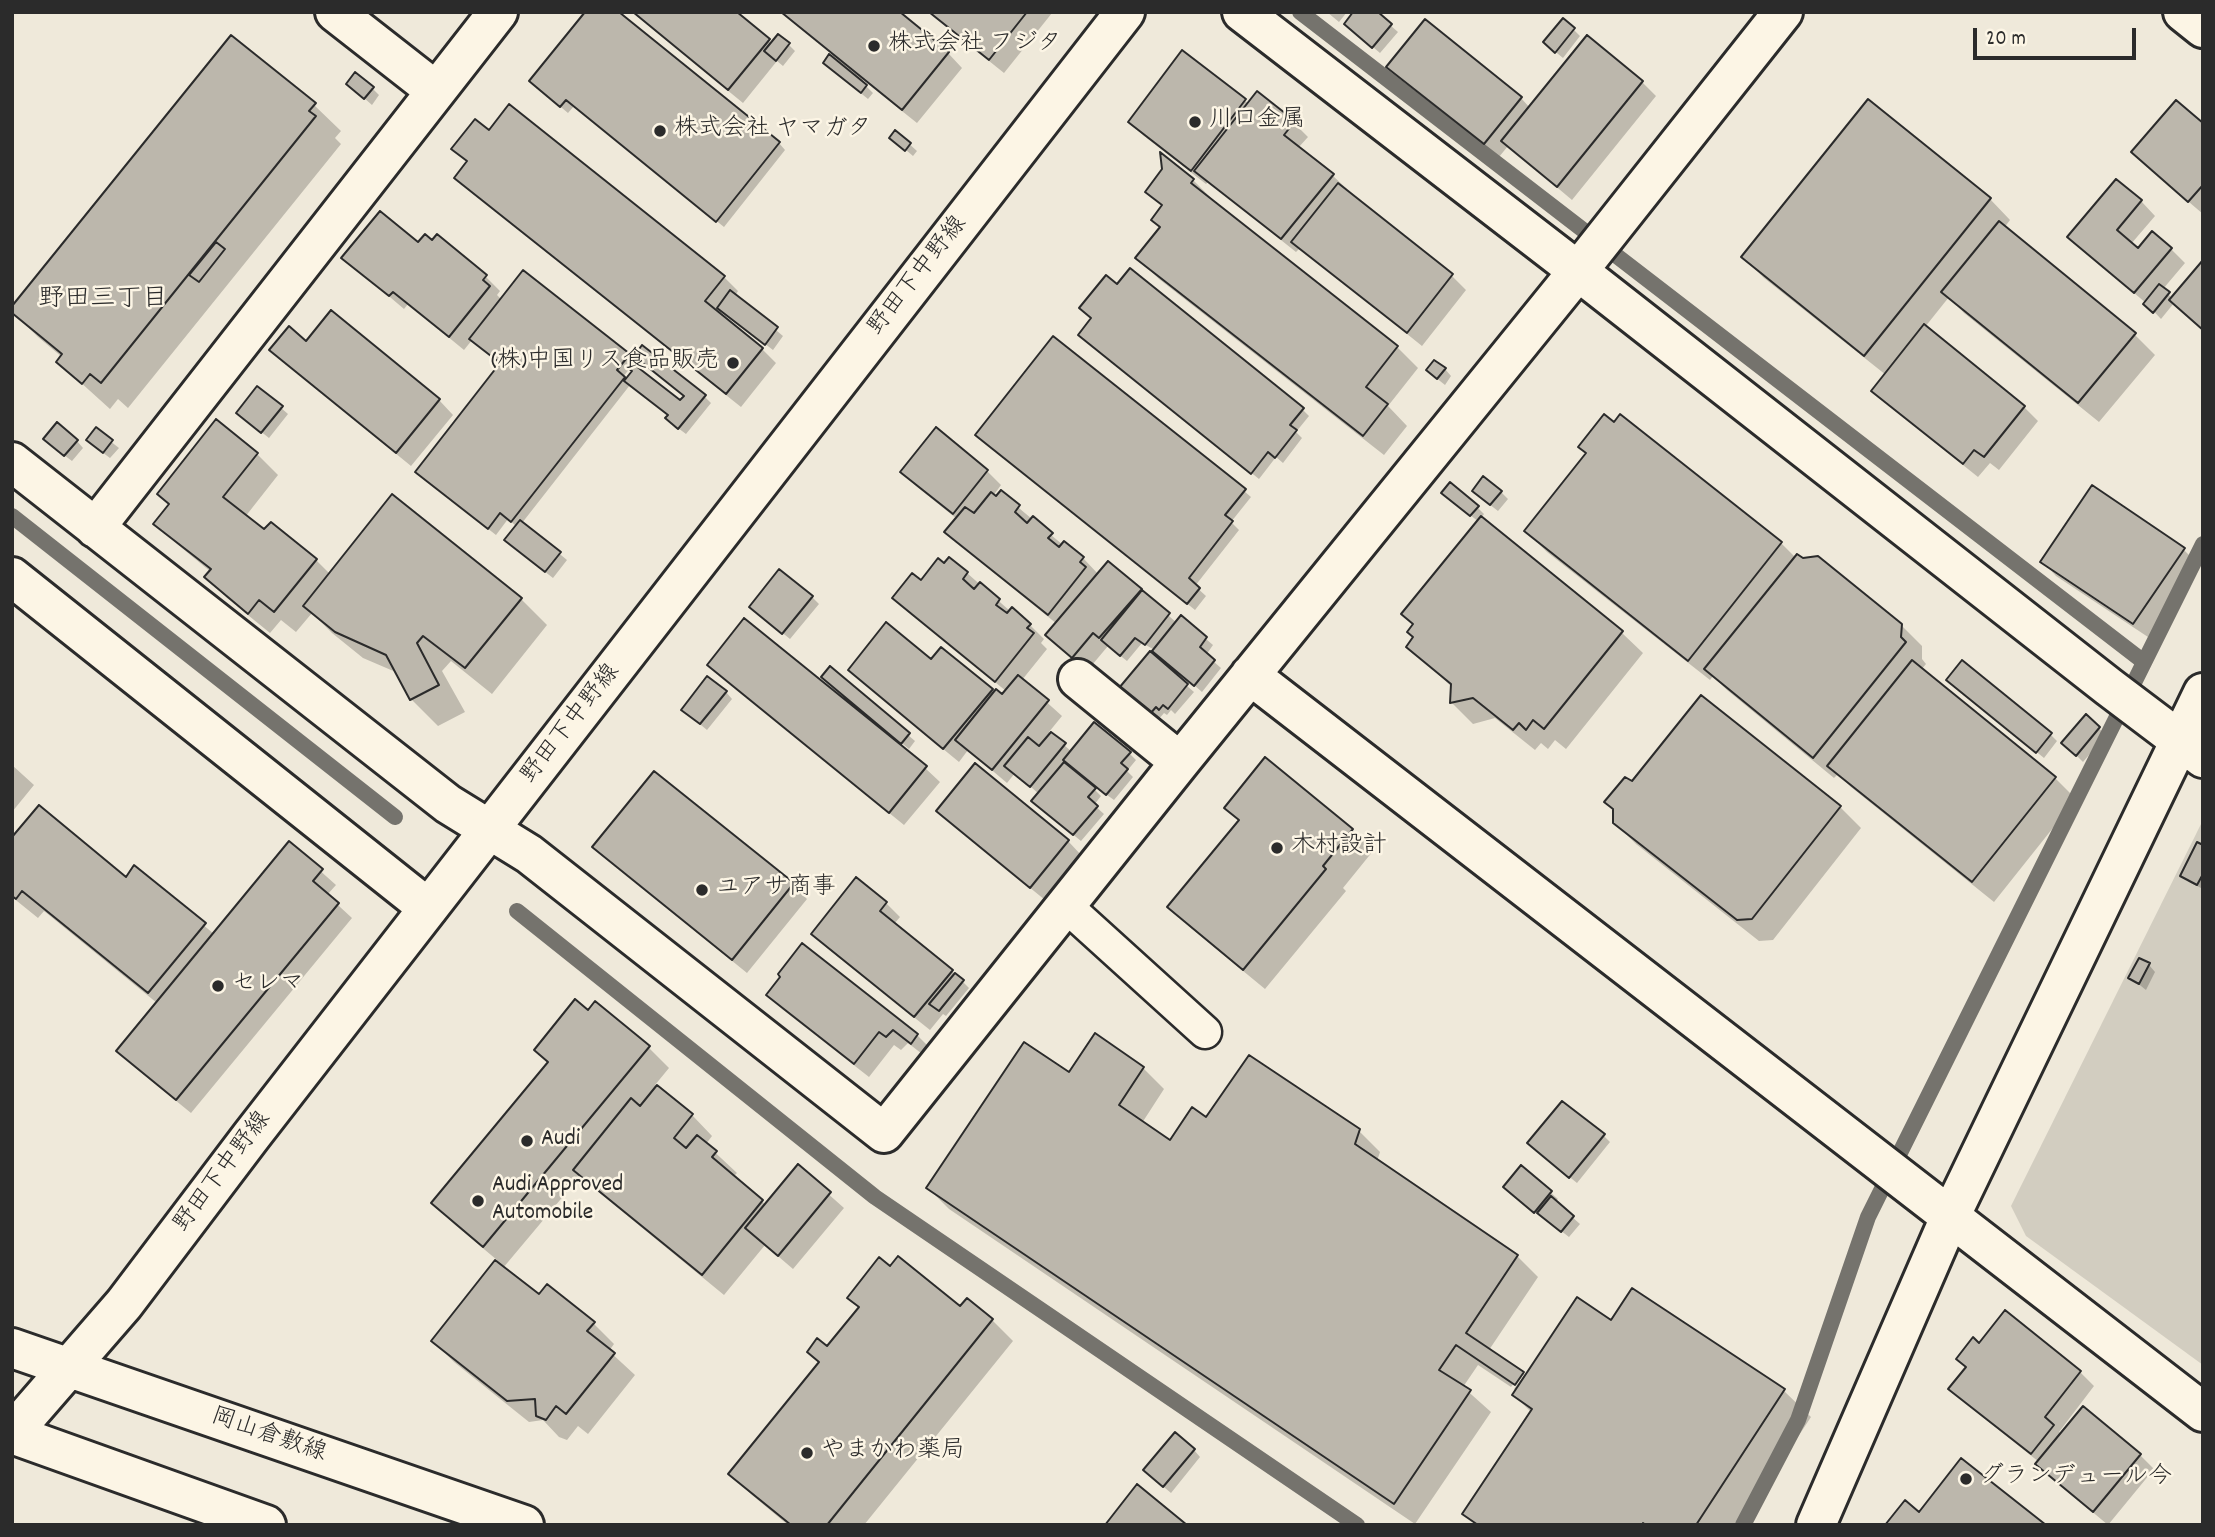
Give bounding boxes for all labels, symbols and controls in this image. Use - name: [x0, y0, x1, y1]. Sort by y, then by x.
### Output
- scale bar: [1977, 14, 2140, 58]
- text: 20 m: [1986, 25, 2026, 55]
- place label: 株式会社 フジタ: [888, 32, 1061, 60]
- marker: 株式会社 フジタ: [866, 38, 882, 54]
- place label: 川口金属: [1209, 108, 1305, 136]
- marker: 川口金属: [1187, 114, 1203, 130]
- place label: 株式会社 ヤマガタ: [674, 117, 871, 145]
- marker: 株式会社 ヤマガタ: [652, 123, 668, 139]
- street label: 野田下中野線: [863, 211, 975, 343]
- district label: 野田三丁目: [38, 285, 168, 317]
- place label: (株)中国リス食品販売: [491, 349, 719, 377]
- marker: (株)中国リス食品販売: [725, 355, 741, 371]
- street label: 野田下中野線: [516, 659, 628, 791]
- place label: 木村設計: [1291, 834, 1387, 862]
- marker: 木村設計: [1269, 840, 1285, 856]
- place label: ユアサ商事: [716, 876, 836, 904]
- marker: ユアサ商事: [694, 882, 710, 898]
- place label: セレマ: [232, 972, 304, 1000]
- marker: セレマ: [210, 978, 226, 994]
- street label: 野田下中野線: [169, 1107, 279, 1239]
- place label: Audi: [541, 1127, 580, 1155]
- marker: Audi: [519, 1133, 535, 1149]
- place label: Audi Approved Automobile: [492, 1173, 623, 1229]
- marker: Audi Approved Automobile: [470, 1193, 486, 1209]
- street label: 岡山倉敷線: [207, 1404, 329, 1470]
- place label: やまかわ薬局: [821, 1439, 965, 1467]
- marker: やまかわ薬局: [799, 1445, 815, 1461]
- place label: グランデュール今: [1980, 1465, 2172, 1493]
- marker: グランデュール今: [1958, 1471, 1974, 1487]

